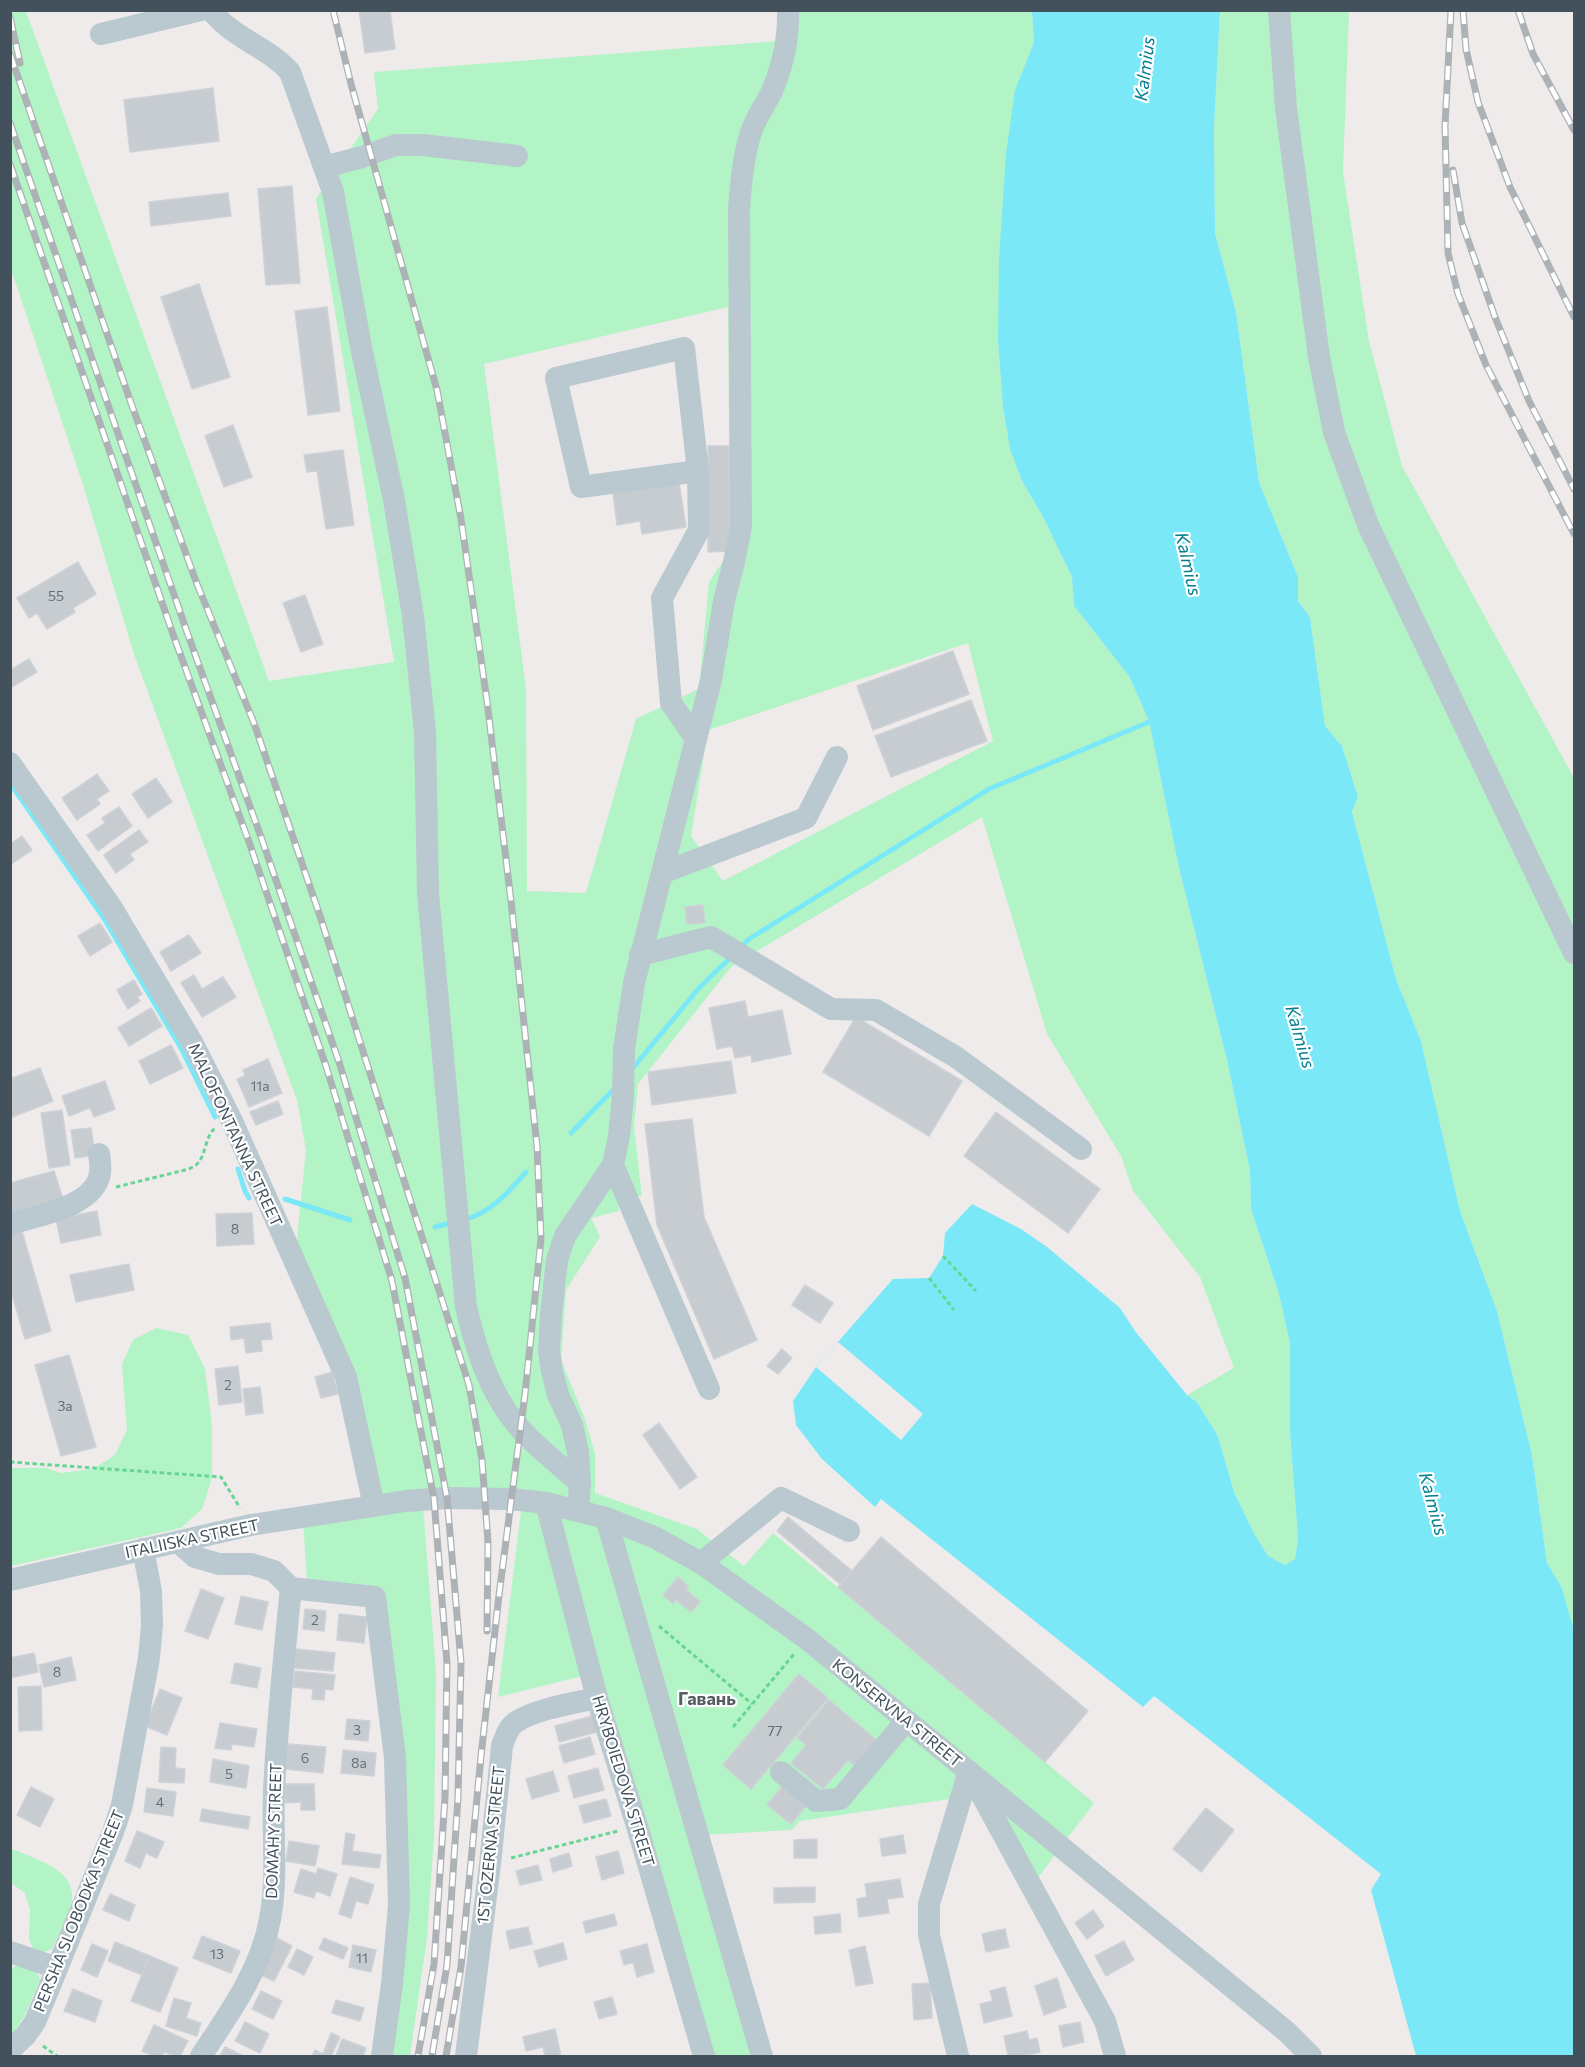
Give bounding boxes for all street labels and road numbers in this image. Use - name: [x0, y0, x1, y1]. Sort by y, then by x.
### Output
- street label: MALOFONTANNA STREET: [184, 1040, 286, 1230]
- street label: ITALIISKA STREET: [123, 1515, 261, 1563]
- street label: KONSERVNA STREET: [828, 1655, 966, 1771]
- street label: HRYBOIEDOVA STREET: [588, 1693, 658, 1869]
- street label: DOMAHY STREET: [262, 1763, 286, 1899]
- street label: 1ST OZERNA STREET: [473, 1765, 509, 1925]
- street label: PERSHA SLOBODKA STREET: [30, 1807, 128, 2015]

